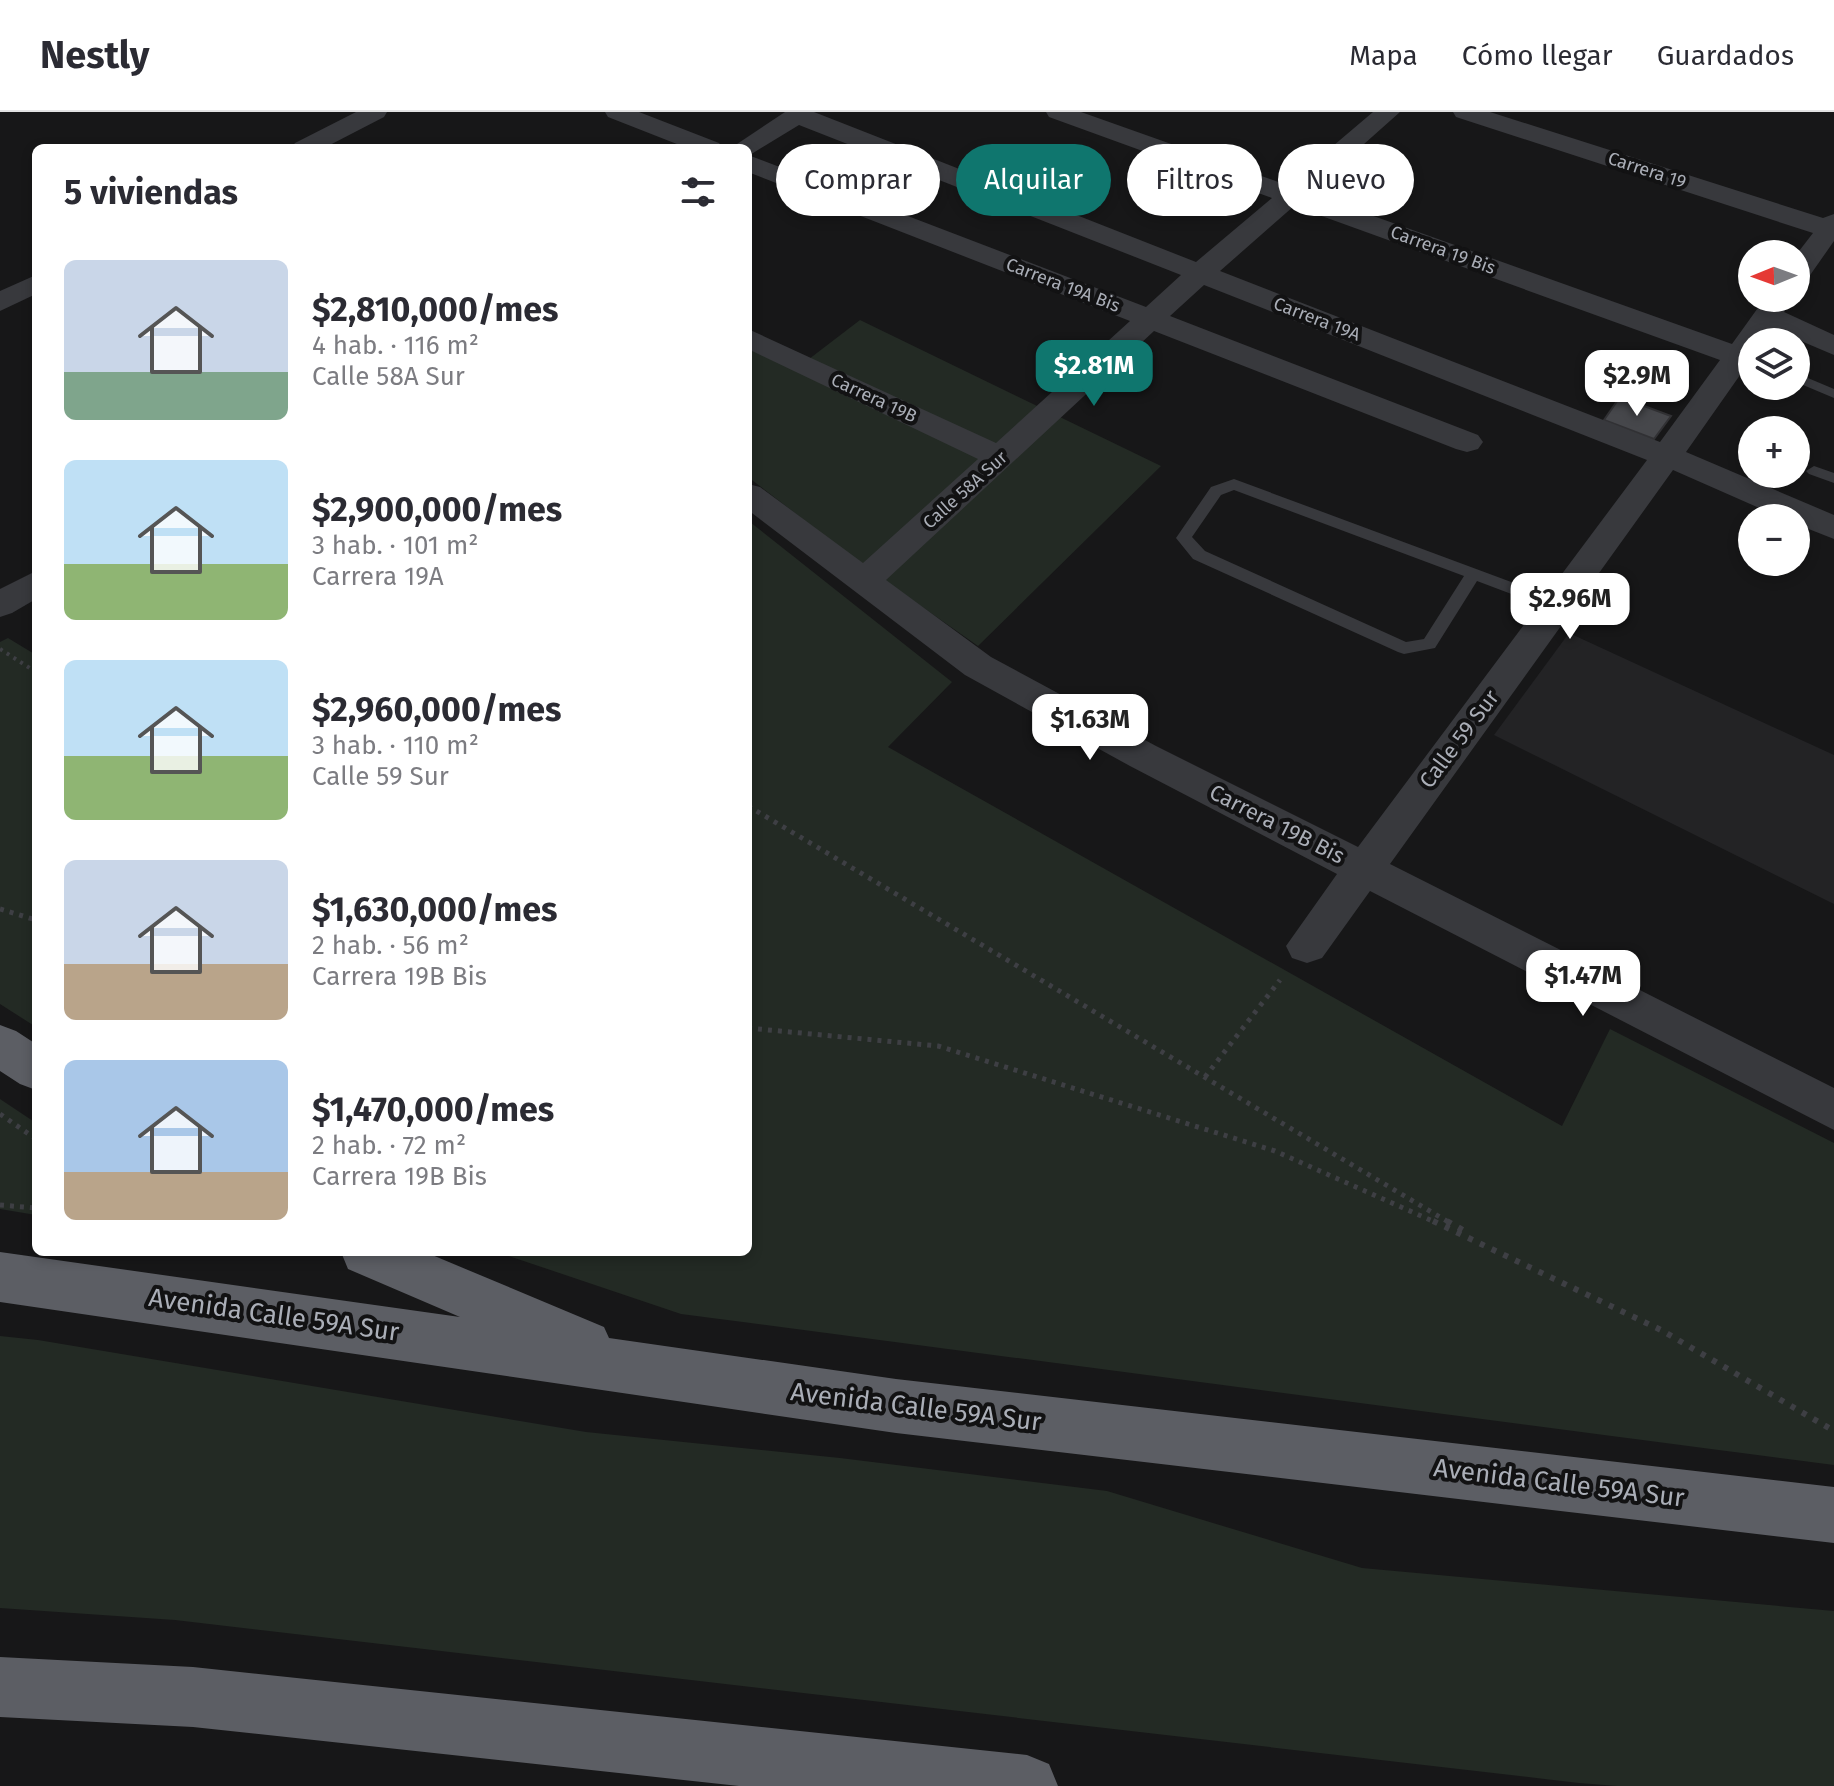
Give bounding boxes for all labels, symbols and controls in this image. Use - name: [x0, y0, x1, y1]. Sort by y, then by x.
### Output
- text: Nestly: [40, 32, 149, 78]
- text: Mapa: [1349, 39, 1418, 72]
- text: Cómo llegar: [1462, 39, 1613, 72]
- text: Guardados: [1657, 39, 1794, 72]
- chip: Comprar: [776, 144, 940, 216]
- chip: Alquilar: [956, 144, 1111, 216]
- chip: Filtros: [1127, 144, 1262, 216]
- chip: Nuevo: [1278, 144, 1414, 216]
- street label: Carrera 19: [1605, 147, 1689, 193]
- icon: filters: [676, 170, 720, 214]
- text: 5 viviendas: [64, 172, 238, 213]
- street label: Carrera 19 Bis: [1387, 221, 1499, 279]
- north arrow: [1738, 240, 1810, 312]
- map controls: [1738, 240, 1810, 576]
- street label: Carrera 19A Bis: [1003, 253, 1123, 317]
- text: $2,810,000/mes: [312, 289, 558, 330]
- icon: home: [128, 292, 224, 388]
- street label: Carrera 19A: [1271, 292, 1364, 346]
- button: layers: [1738, 328, 1810, 400]
- text: 4 hab. · 116 m²: [312, 330, 479, 361]
- pin: $2.81M: [1029, 340, 1159, 408]
- text: $2.81M: [1054, 350, 1134, 381]
- pin: $2.9M: [1581, 350, 1693, 418]
- text: $2.9M: [1603, 360, 1671, 391]
- text: Calle 58A Sur: [312, 361, 465, 392]
- street label: Carrera 19B: [828, 369, 920, 427]
- button: +: [1738, 416, 1810, 488]
- street label: Calle 58A Sur: [918, 446, 1012, 534]
- text: $2,900,000/mes: [312, 489, 562, 530]
- icon: home: [128, 492, 224, 588]
- button: −: [1738, 504, 1810, 576]
- text: 3 hab. · 101 m²: [312, 530, 479, 561]
- text: Carrera 19A: [312, 561, 444, 592]
- pin: $2.96M: [1505, 573, 1635, 641]
- text: $2.96M: [1529, 583, 1611, 614]
- street label: Calle 59 Sur: [1413, 684, 1505, 793]
- text: $2,960,000/mes: [312, 689, 561, 730]
- icon: home: [128, 692, 224, 788]
- pin: $1.63M: [1025, 694, 1155, 762]
- text: $1.63M: [1050, 704, 1130, 735]
- text: 3 hab. · 110 m²: [312, 730, 479, 761]
- text: Calle 59 Sur: [312, 761, 449, 792]
- street label: Carrera 19B Bis: [1205, 778, 1349, 870]
- text: $1,630,000/mes: [312, 889, 557, 930]
- icon: home: [128, 892, 224, 988]
- text: 2 hab. · 56 m²: [312, 930, 469, 961]
- pin: $1.47M: [1518, 950, 1648, 1018]
- text: $1.47M: [1544, 960, 1622, 991]
- text: Carrera 19B Bis: [312, 961, 487, 992]
- text: $1,470,000/mes: [312, 1089, 554, 1130]
- icon: home: [128, 1092, 224, 1188]
- text: 2 hab. · 72 m²: [312, 1130, 466, 1161]
- text: Carrera 19B Bis: [312, 1161, 487, 1192]
- street label: Avenida Calle 59A Sur: [147, 1282, 401, 1348]
- street label: Avenida Calle 59A Sur: [789, 1376, 1043, 1438]
- street label: Avenida Calle 59A Sur: [1432, 1452, 1686, 1514]

